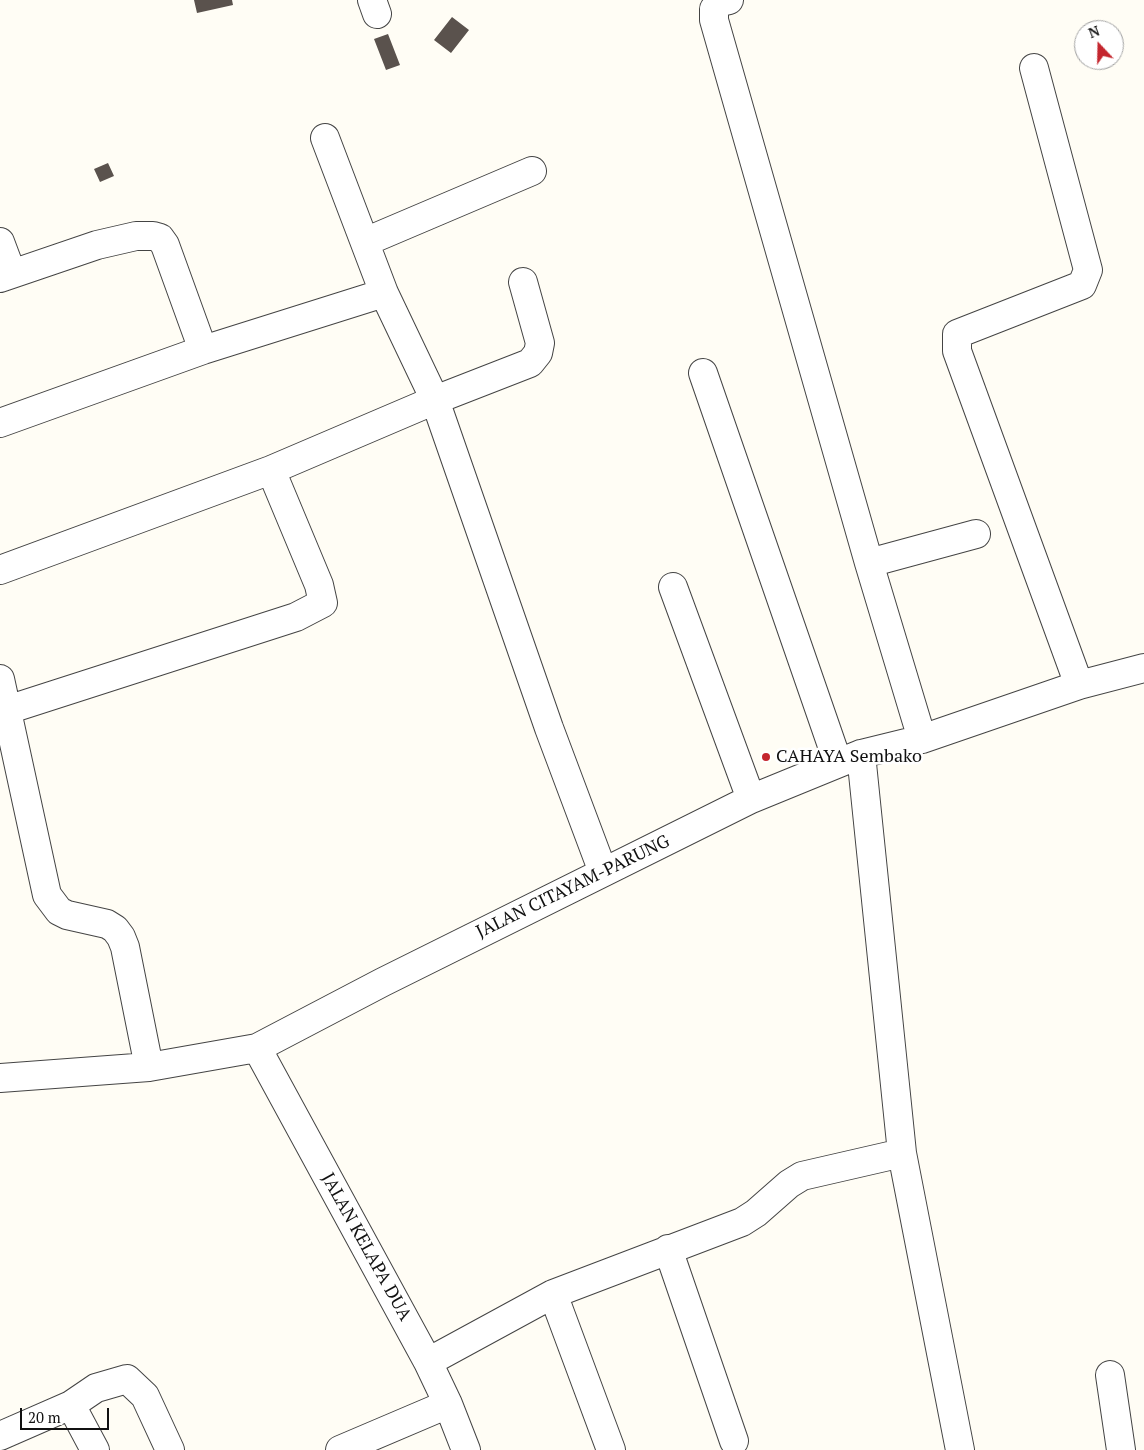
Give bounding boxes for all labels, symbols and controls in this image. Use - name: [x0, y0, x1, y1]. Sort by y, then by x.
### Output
- north arrow: [1074, 20, 1124, 70]
- text: N: [1085, 21, 1102, 42]
- place label: CAHAYA Sembako: [776, 746, 922, 768]
- marker: CAHAYA Sembako: [760, 751, 772, 763]
- street label: JALAN CITAYAM-PARUNG: [473, 831, 673, 943]
- street label: JALAN KELAPA DUA: [316, 1169, 416, 1325]
- scale bar: [22, 1398, 111, 1430]
- text: 20 m: [28, 1407, 61, 1427]

